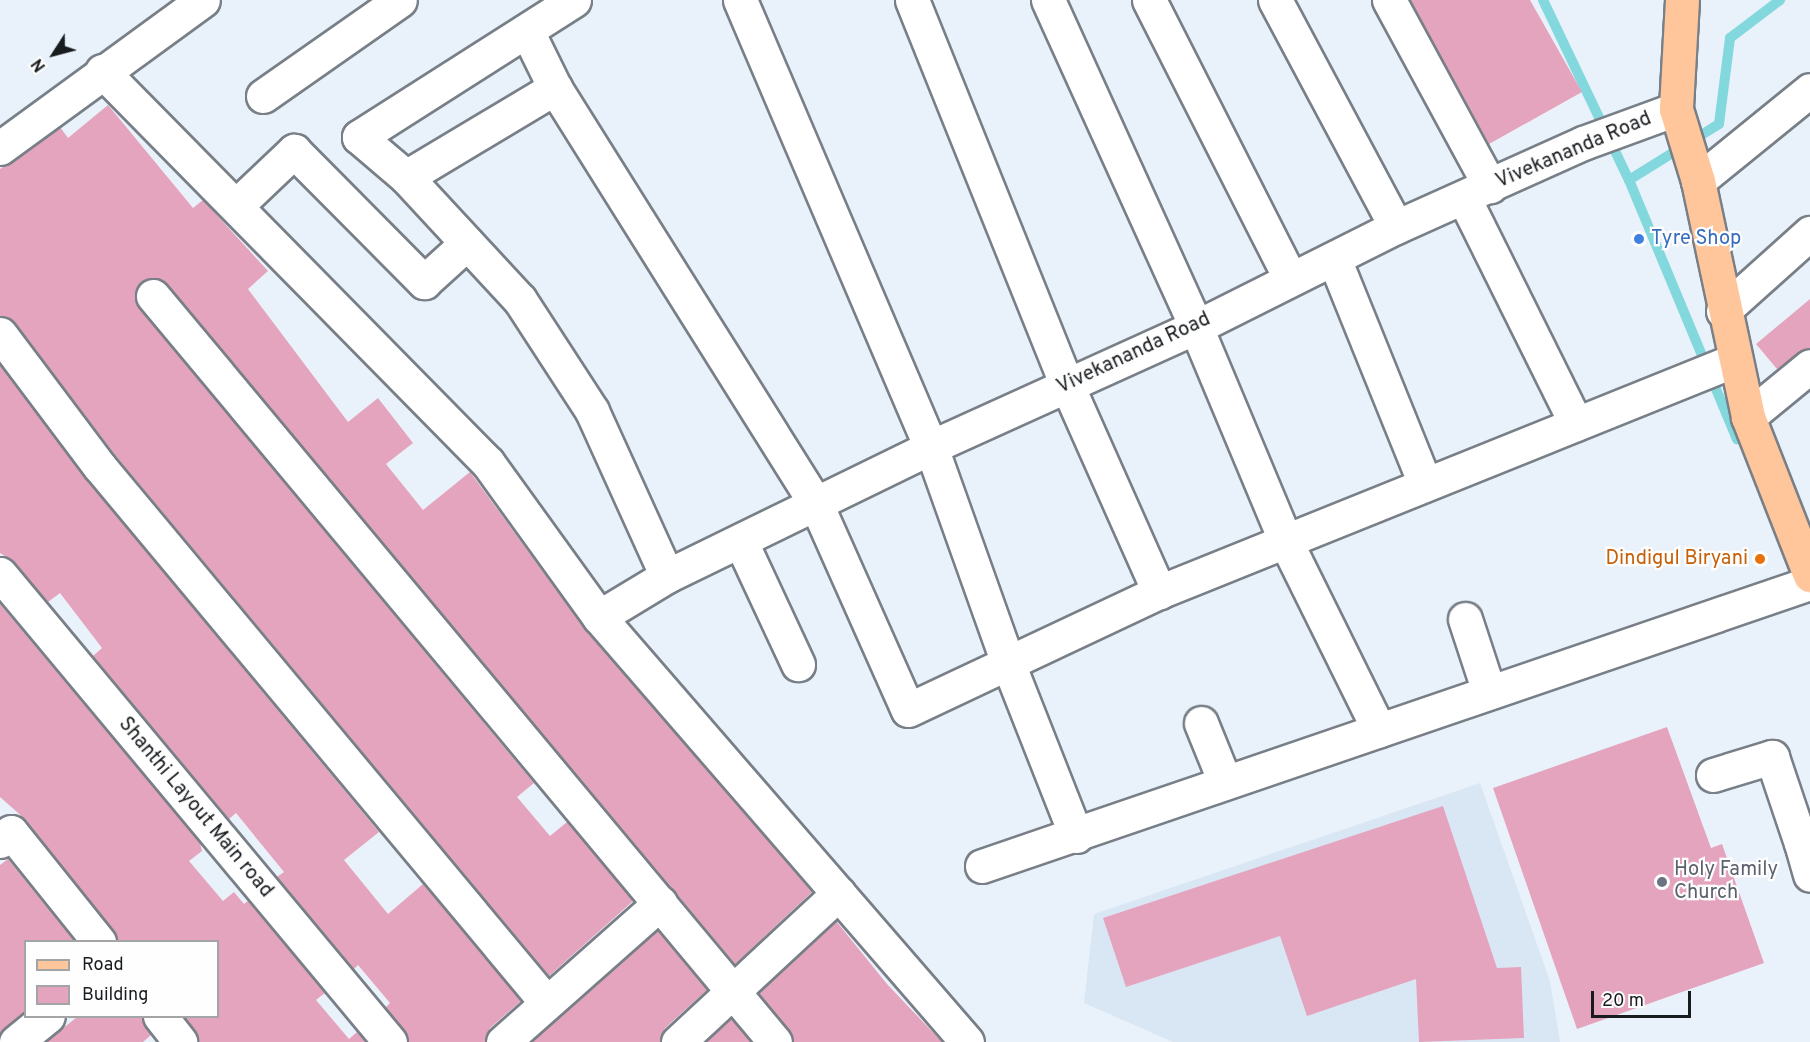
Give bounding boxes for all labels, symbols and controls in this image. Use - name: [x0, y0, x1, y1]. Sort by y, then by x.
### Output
- north arrow: [24, 24, 84, 84]
- text: N: [28, 54, 51, 75]
- street label: Vivekananda Road: [1493, 107, 1655, 195]
- place label: Tyre Shop: [1651, 227, 1741, 251]
- marker: Tyre Shop: [1632, 232, 1646, 246]
- street label: Vivekananda Road: [1054, 308, 1214, 400]
- place label: Dindigul Biryani: [1605, 547, 1748, 571]
- marker: Dindigul Biryani: [1753, 552, 1767, 566]
- street label: Shanthi Layout Main road: [113, 713, 277, 903]
- place label: Holy Family Church: [1674, 858, 1778, 905]
- marker: Holy Family Church: [1655, 875, 1669, 889]
- legend: [24, 940, 219, 1018]
- text: Road: [82, 954, 124, 977]
- scale bar: [1594, 979, 1694, 1017]
- text: Building: [82, 984, 148, 1007]
- text: 20 m: [1602, 990, 1644, 1013]

